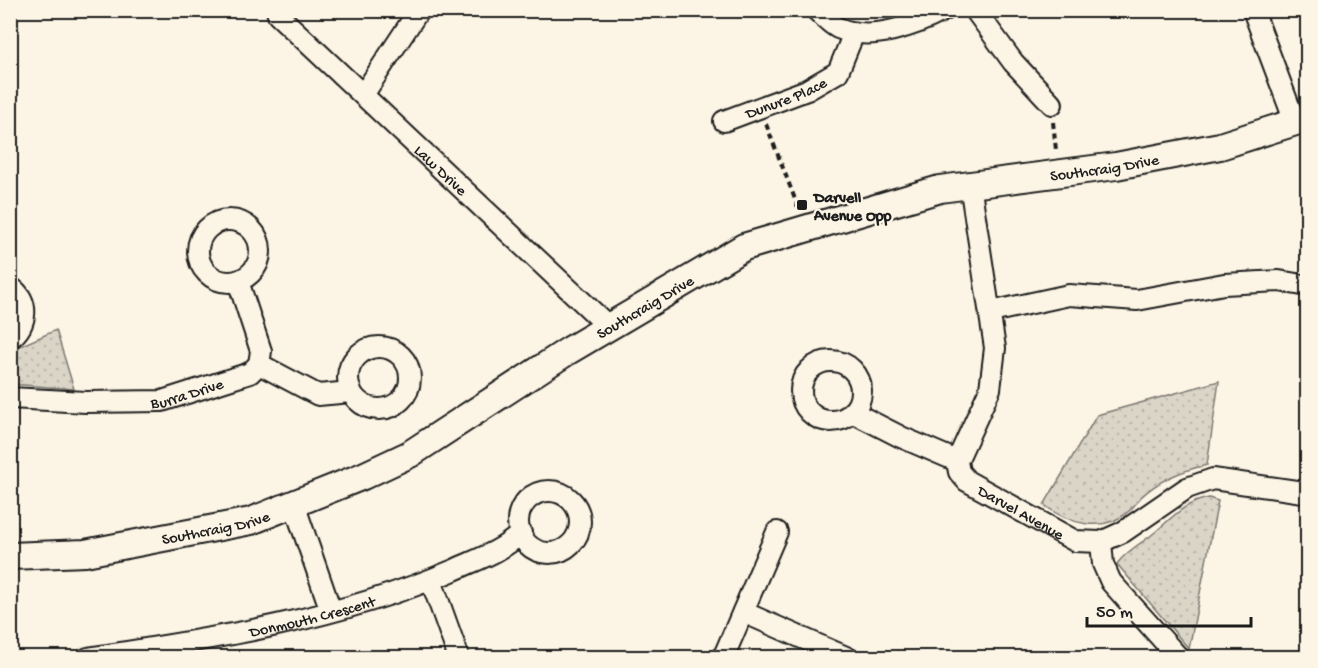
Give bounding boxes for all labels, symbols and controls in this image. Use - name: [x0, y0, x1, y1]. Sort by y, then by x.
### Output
- street label: Dunure Place: [743, 74, 832, 125]
- street label: Law Drive: [409, 142, 470, 202]
- street label: Southcraig Drive: [1049, 152, 1162, 188]
- place label: Darvell Avenue Opp: [812, 190, 891, 227]
- marker: Darvell Avenue Opp: [795, 198, 809, 212]
- street label: Southcraig Drive: [594, 272, 699, 345]
- street label: Burra Drive: [149, 376, 227, 414]
- street label: Darvel Avenue: [972, 482, 1067, 546]
- street label: Southcraig Drive: [161, 508, 274, 551]
- scale bar: [1087, 590, 1250, 628]
- street label: Donmouth Crescent: [247, 593, 379, 644]
- text: 50 m: [1096, 603, 1133, 624]

